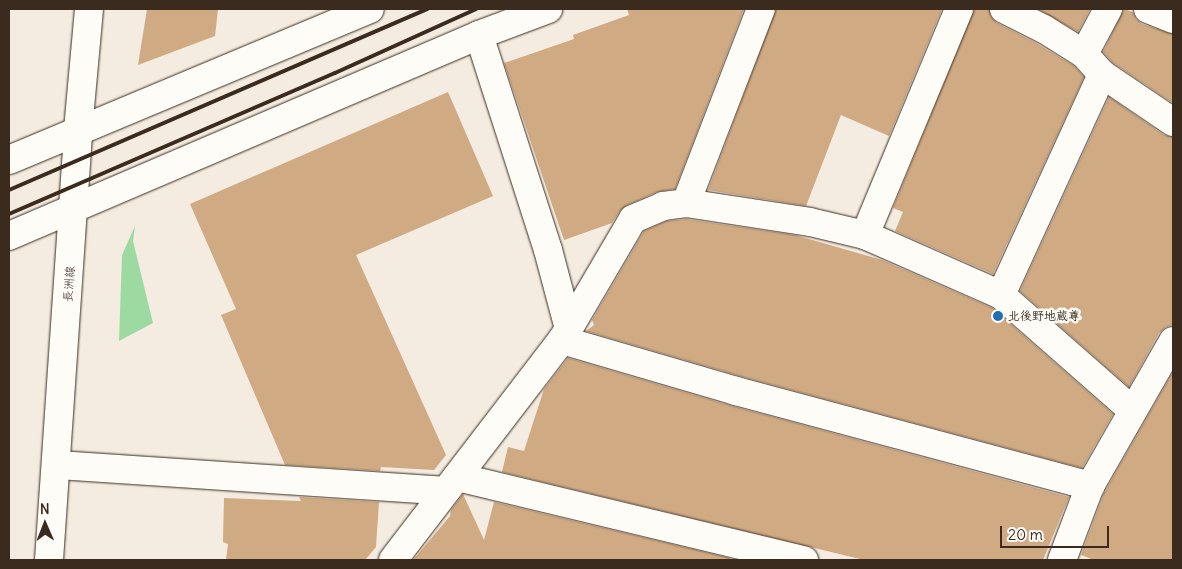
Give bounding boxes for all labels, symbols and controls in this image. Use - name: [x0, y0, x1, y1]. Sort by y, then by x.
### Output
- street label: 長洲線: [61, 266, 77, 302]
- place label: 北後野地蔵尊: [1008, 309, 1080, 323]
- marker: 北後野地蔵尊: [992, 310, 1004, 322]
- north arrow: [20, 499, 70, 549]
- text: N: [40, 500, 50, 518]
- scale bar: [1002, 516, 1111, 548]
- text: 20 m: [1008, 525, 1043, 544]

